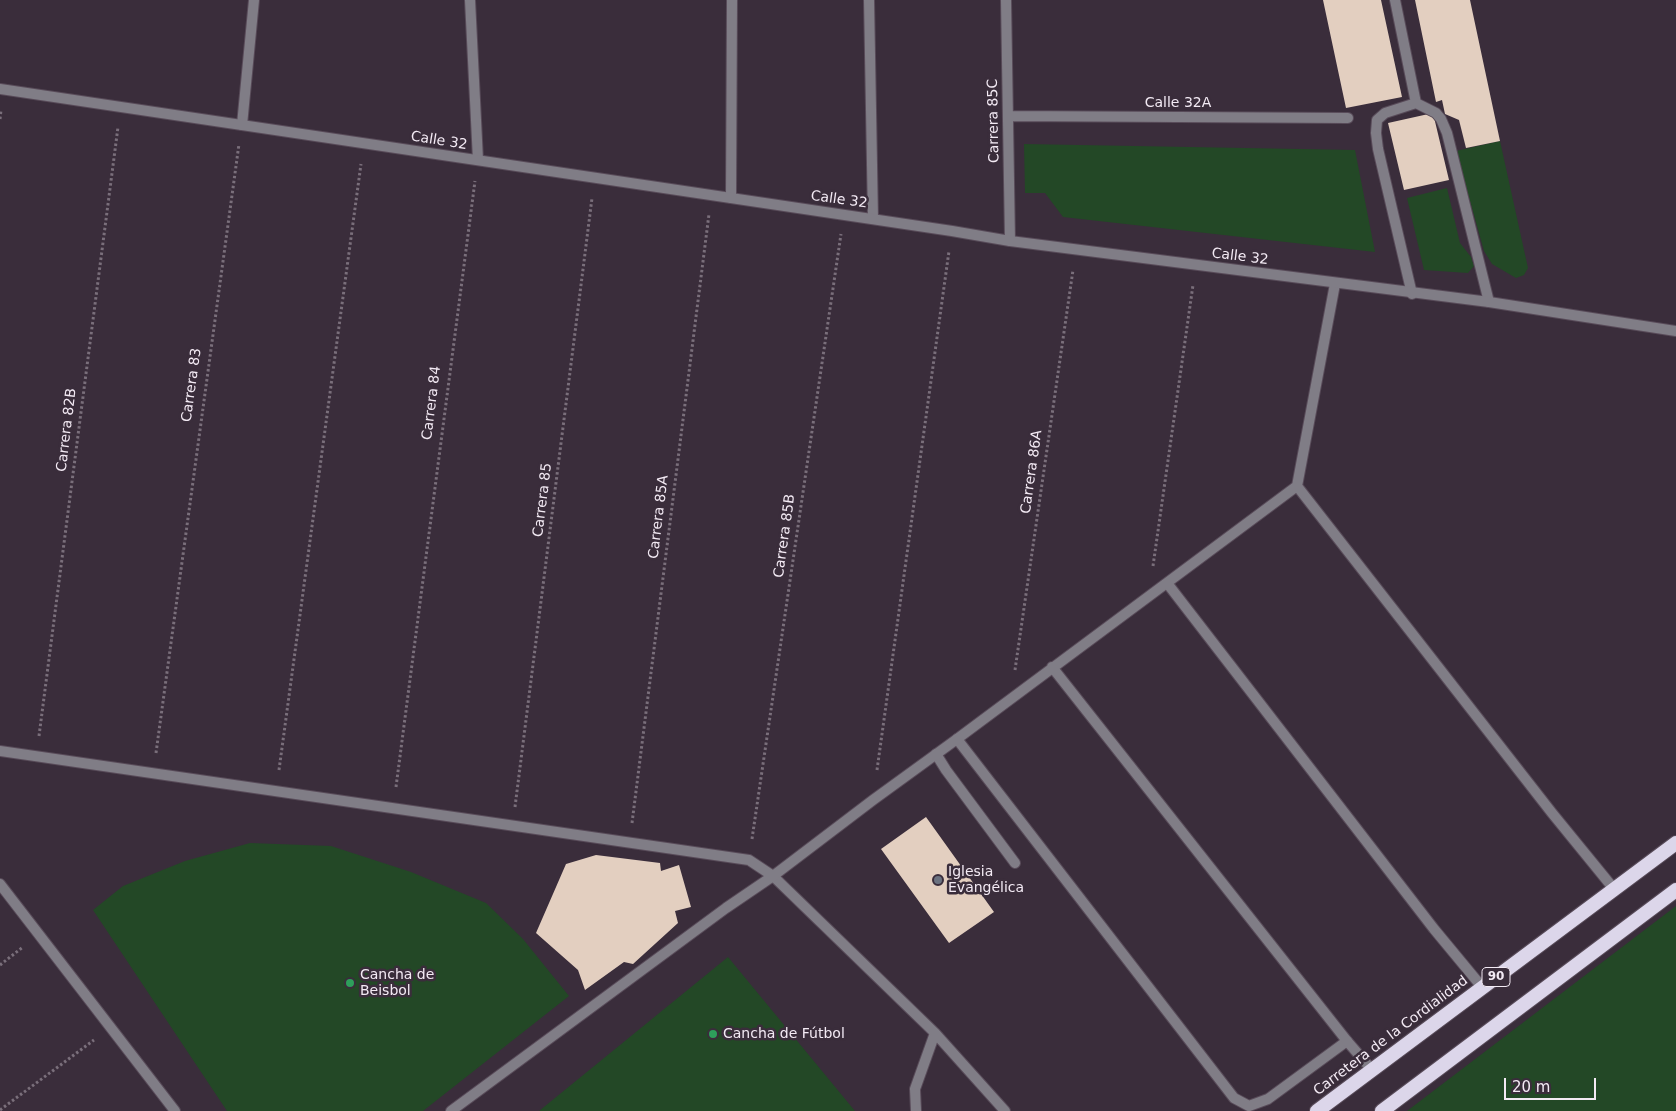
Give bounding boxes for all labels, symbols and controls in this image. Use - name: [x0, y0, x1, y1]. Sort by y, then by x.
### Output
- street label: Carrera 85C: [985, 79, 1003, 163]
- street label: Calle 32A: [1145, 95, 1211, 111]
- street label: Calle 32: [410, 128, 468, 154]
- street label: Calle 32: [810, 188, 868, 212]
- street label: Calle 32: [1211, 245, 1269, 269]
- street label: Carrera 83: [178, 347, 206, 423]
- street label: Carrera 84: [419, 365, 445, 441]
- street label: Carrera 82B: [54, 387, 80, 473]
- street label: Carrera 86A: [1018, 429, 1046, 515]
- street label: Carrera 85: [530, 462, 556, 538]
- street label: Carrera 85A: [646, 474, 672, 560]
- street label: Carrera 85B: [771, 493, 799, 579]
- place label: Iglesia Evangélica: [948, 864, 1024, 896]
- marker: Iglesia Evangélica: [932, 874, 944, 886]
- place label: Cancha de Beisbol: [360, 967, 434, 1000]
- road number: 90: [1482, 968, 1510, 986]
- street label: Carretera de la Cordialidad: [1310, 972, 1472, 1100]
- marker: Cancha de Beisbol: [344, 977, 356, 989]
- place label: Cancha de Fútbol: [723, 1026, 845, 1042]
- marker: Cancha de Fútbol: [707, 1028, 719, 1040]
- scale bar: [1506, 1068, 1598, 1100]
- text: 20 m: [1512, 1078, 1550, 1096]

